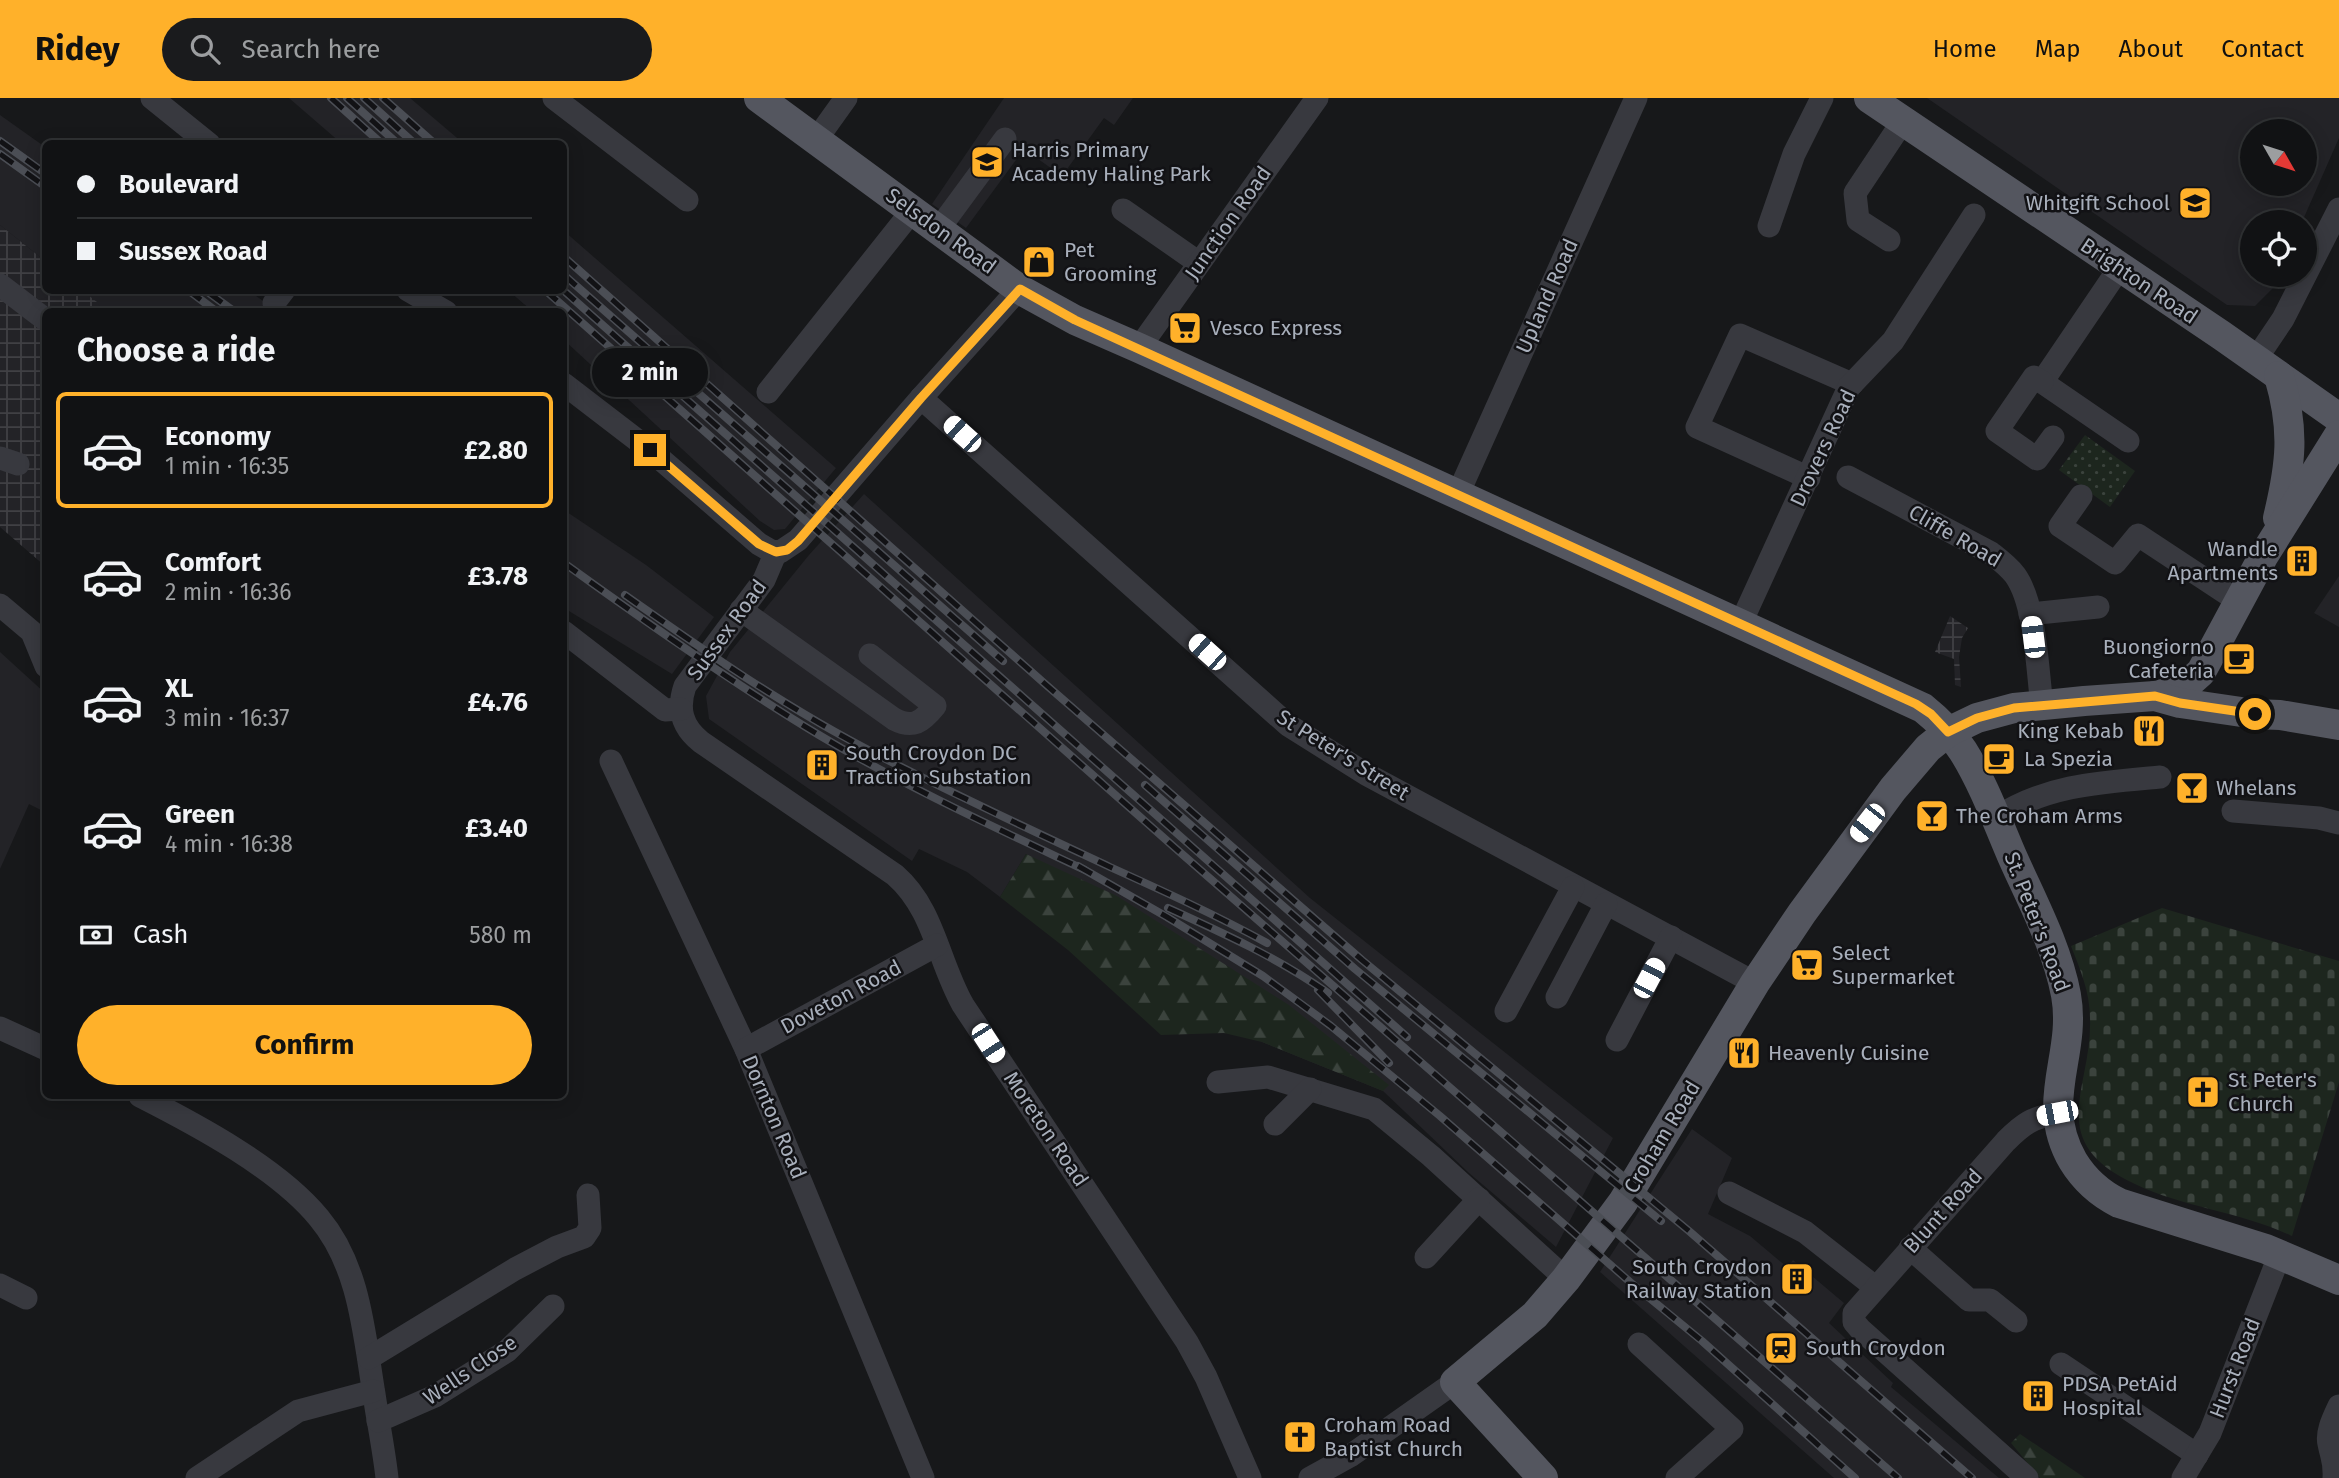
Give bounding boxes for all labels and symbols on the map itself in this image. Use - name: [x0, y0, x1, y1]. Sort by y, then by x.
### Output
- north arrow: [2240, 119, 2317, 196]
- place label: Harris Primary Academy Haling Park: [1012, 137, 1211, 187]
- school or university icon: Harris Primary Academy Haling Park: [968, 143, 1006, 181]
- street label: Junction Road: [1179, 161, 1277, 285]
- street label: Selsdon Road: [881, 182, 1001, 280]
- school or university icon: Whitgift School: [2176, 184, 2214, 222]
- place label: Whitgift School: [2026, 190, 2170, 216]
- street label: Brighton Road: [2075, 232, 2203, 330]
- street label: Upland Road: [1510, 235, 1584, 357]
- place label: Pet Grooming: [1064, 237, 1156, 287]
- shop icon: Pet Grooming: [1020, 243, 1058, 281]
- supermarket icon: Vesco Express: [1166, 309, 1204, 347]
- place label: Vesco Express: [1210, 315, 1342, 341]
- callout: 2 min: [592, 348, 708, 398]
- street label: Drovers Road: [1784, 385, 1862, 511]
- car: [940, 412, 985, 456]
- route end: [634, 434, 666, 466]
- street label: Cliffe Road: [1904, 499, 2006, 573]
- place label: Wandle Apartments: [2167, 536, 2278, 586]
- building icon: Wandle Apartments: [2283, 542, 2321, 580]
- street label: Sussex Road: [682, 574, 772, 686]
- car: [2021, 615, 2046, 659]
- car: [1185, 630, 1230, 674]
- place label: Buongiorno Cafeteria: [2103, 634, 2214, 684]
- cafe icon: Buongiorno Cafeteria: [2220, 640, 2258, 678]
- route start: [2239, 698, 2271, 730]
- street label: St Peter's Street: [1272, 704, 1414, 806]
- restaurant icon: King Kebab: [2130, 712, 2168, 750]
- place label: King Kebab: [2017, 718, 2124, 744]
- place label: South Croydon DC Traction Substation: [846, 740, 1032, 790]
- cafe icon: La Spezia: [1980, 740, 2018, 778]
- building icon: South Croydon DC Traction Substation: [803, 746, 841, 784]
- place label: La Spezia: [2024, 746, 2113, 772]
- bar icon: Whelans: [2173, 769, 2211, 807]
- place label: Whelans: [2216, 775, 2297, 801]
- bar icon: The Croham Arms: [1913, 797, 1951, 835]
- car: [1846, 800, 1889, 846]
- place label: The Croham Arms: [1956, 803, 2123, 829]
- street label: St. Peter's Road: [1998, 848, 2076, 996]
- place label: Select Supermarket: [1832, 940, 1955, 990]
- supermarket icon: Select Supermarket: [1788, 946, 1826, 984]
- street label: Doveton Road: [776, 954, 906, 1040]
- car: [1630, 955, 1669, 1001]
- car: [968, 1020, 1009, 1066]
- restaurant icon: Heavenly Cuisine: [1725, 1034, 1763, 1072]
- place label: Heavenly Cuisine: [1768, 1040, 1930, 1066]
- street label: Dornton Road: [736, 1051, 812, 1183]
- street label: Moreton Road: [998, 1066, 1094, 1192]
- place label: St Peter's Church: [2228, 1067, 2317, 1117]
- church icon: St Peter's Church: [2184, 1073, 2222, 1111]
- street label: Croham Road: [1618, 1076, 1706, 1198]
- car: [2035, 1099, 2080, 1127]
- street label: Blunt Road: [1898, 1163, 1988, 1259]
- place label: South Croydon Railway Station: [1626, 1254, 1772, 1304]
- building icon: South Croydon Railway Station: [1778, 1260, 1816, 1298]
- street label: Hurst Road: [2204, 1314, 2266, 1422]
- street label: Wells Close: [418, 1329, 522, 1411]
- station icon: South Croydon: [1762, 1329, 1800, 1367]
- place label: South Croydon: [1806, 1335, 1946, 1361]
- place label: PDSA PetAid Hospital: [2062, 1371, 2178, 1421]
- building icon: PDSA PetAid Hospital: [2019, 1377, 2057, 1415]
- place label: Croham Road Baptist Church: [1324, 1412, 1463, 1462]
- church icon: Croham Road Baptist Church: [1281, 1418, 1319, 1456]

